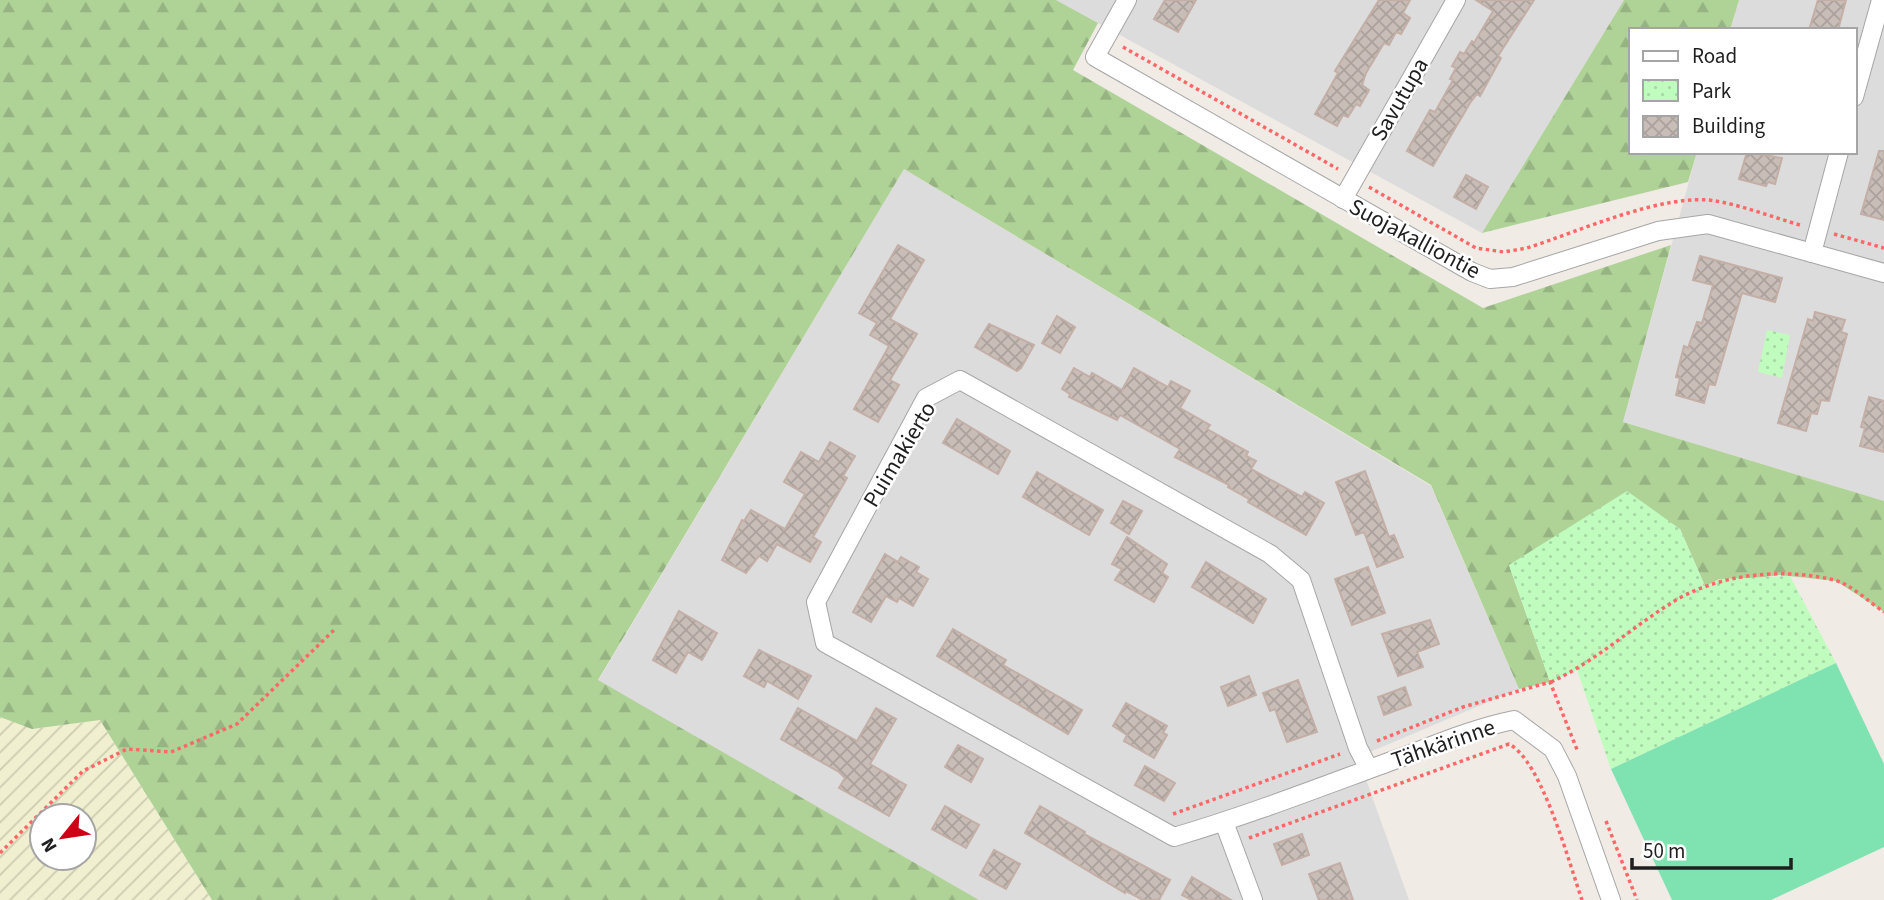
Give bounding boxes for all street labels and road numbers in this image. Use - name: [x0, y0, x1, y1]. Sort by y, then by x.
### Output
- street label: Savutupa: [1362, 51, 1437, 147]
- street label: Suojakalliontie: [1343, 190, 1486, 287]
- street label: Puimakierto: [855, 395, 944, 513]
- street label: Tähkärinne: [1387, 710, 1499, 777]

